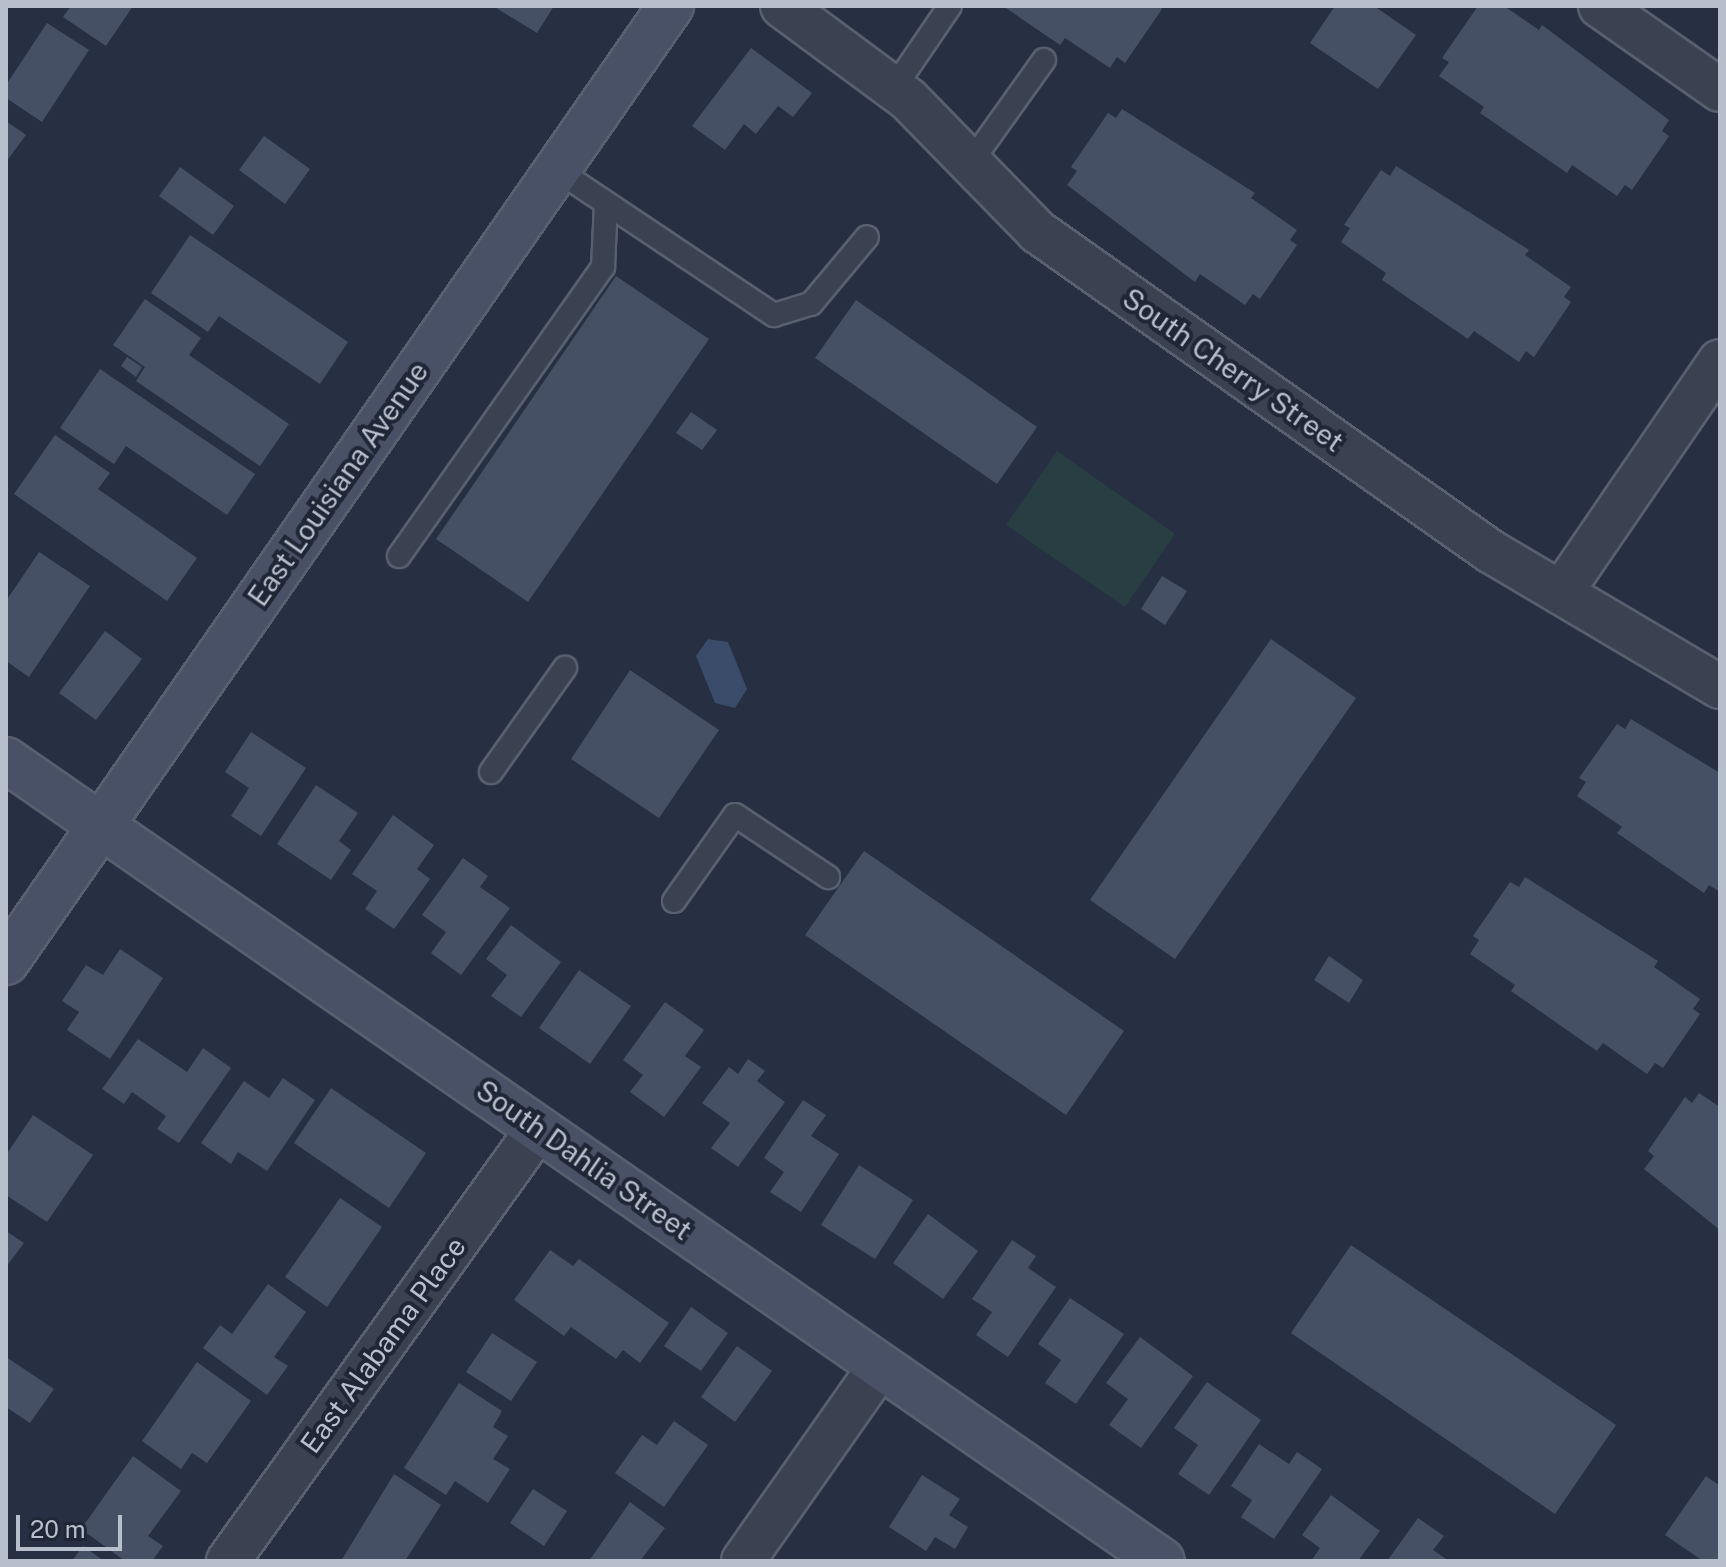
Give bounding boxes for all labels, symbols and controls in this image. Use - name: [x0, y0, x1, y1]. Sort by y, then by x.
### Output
- street label: South Cherry Street: [1116, 281, 1350, 459]
- street label: East Louisiana Avenue: [241, 356, 435, 612]
- street label: South Dahlia Street: [470, 1073, 698, 1247]
- street label: East Alabama Place: [293, 1230, 473, 1460]
- scale bar: [20, 1499, 126, 1549]
- text: 20 m: [30, 1515, 86, 1543]

